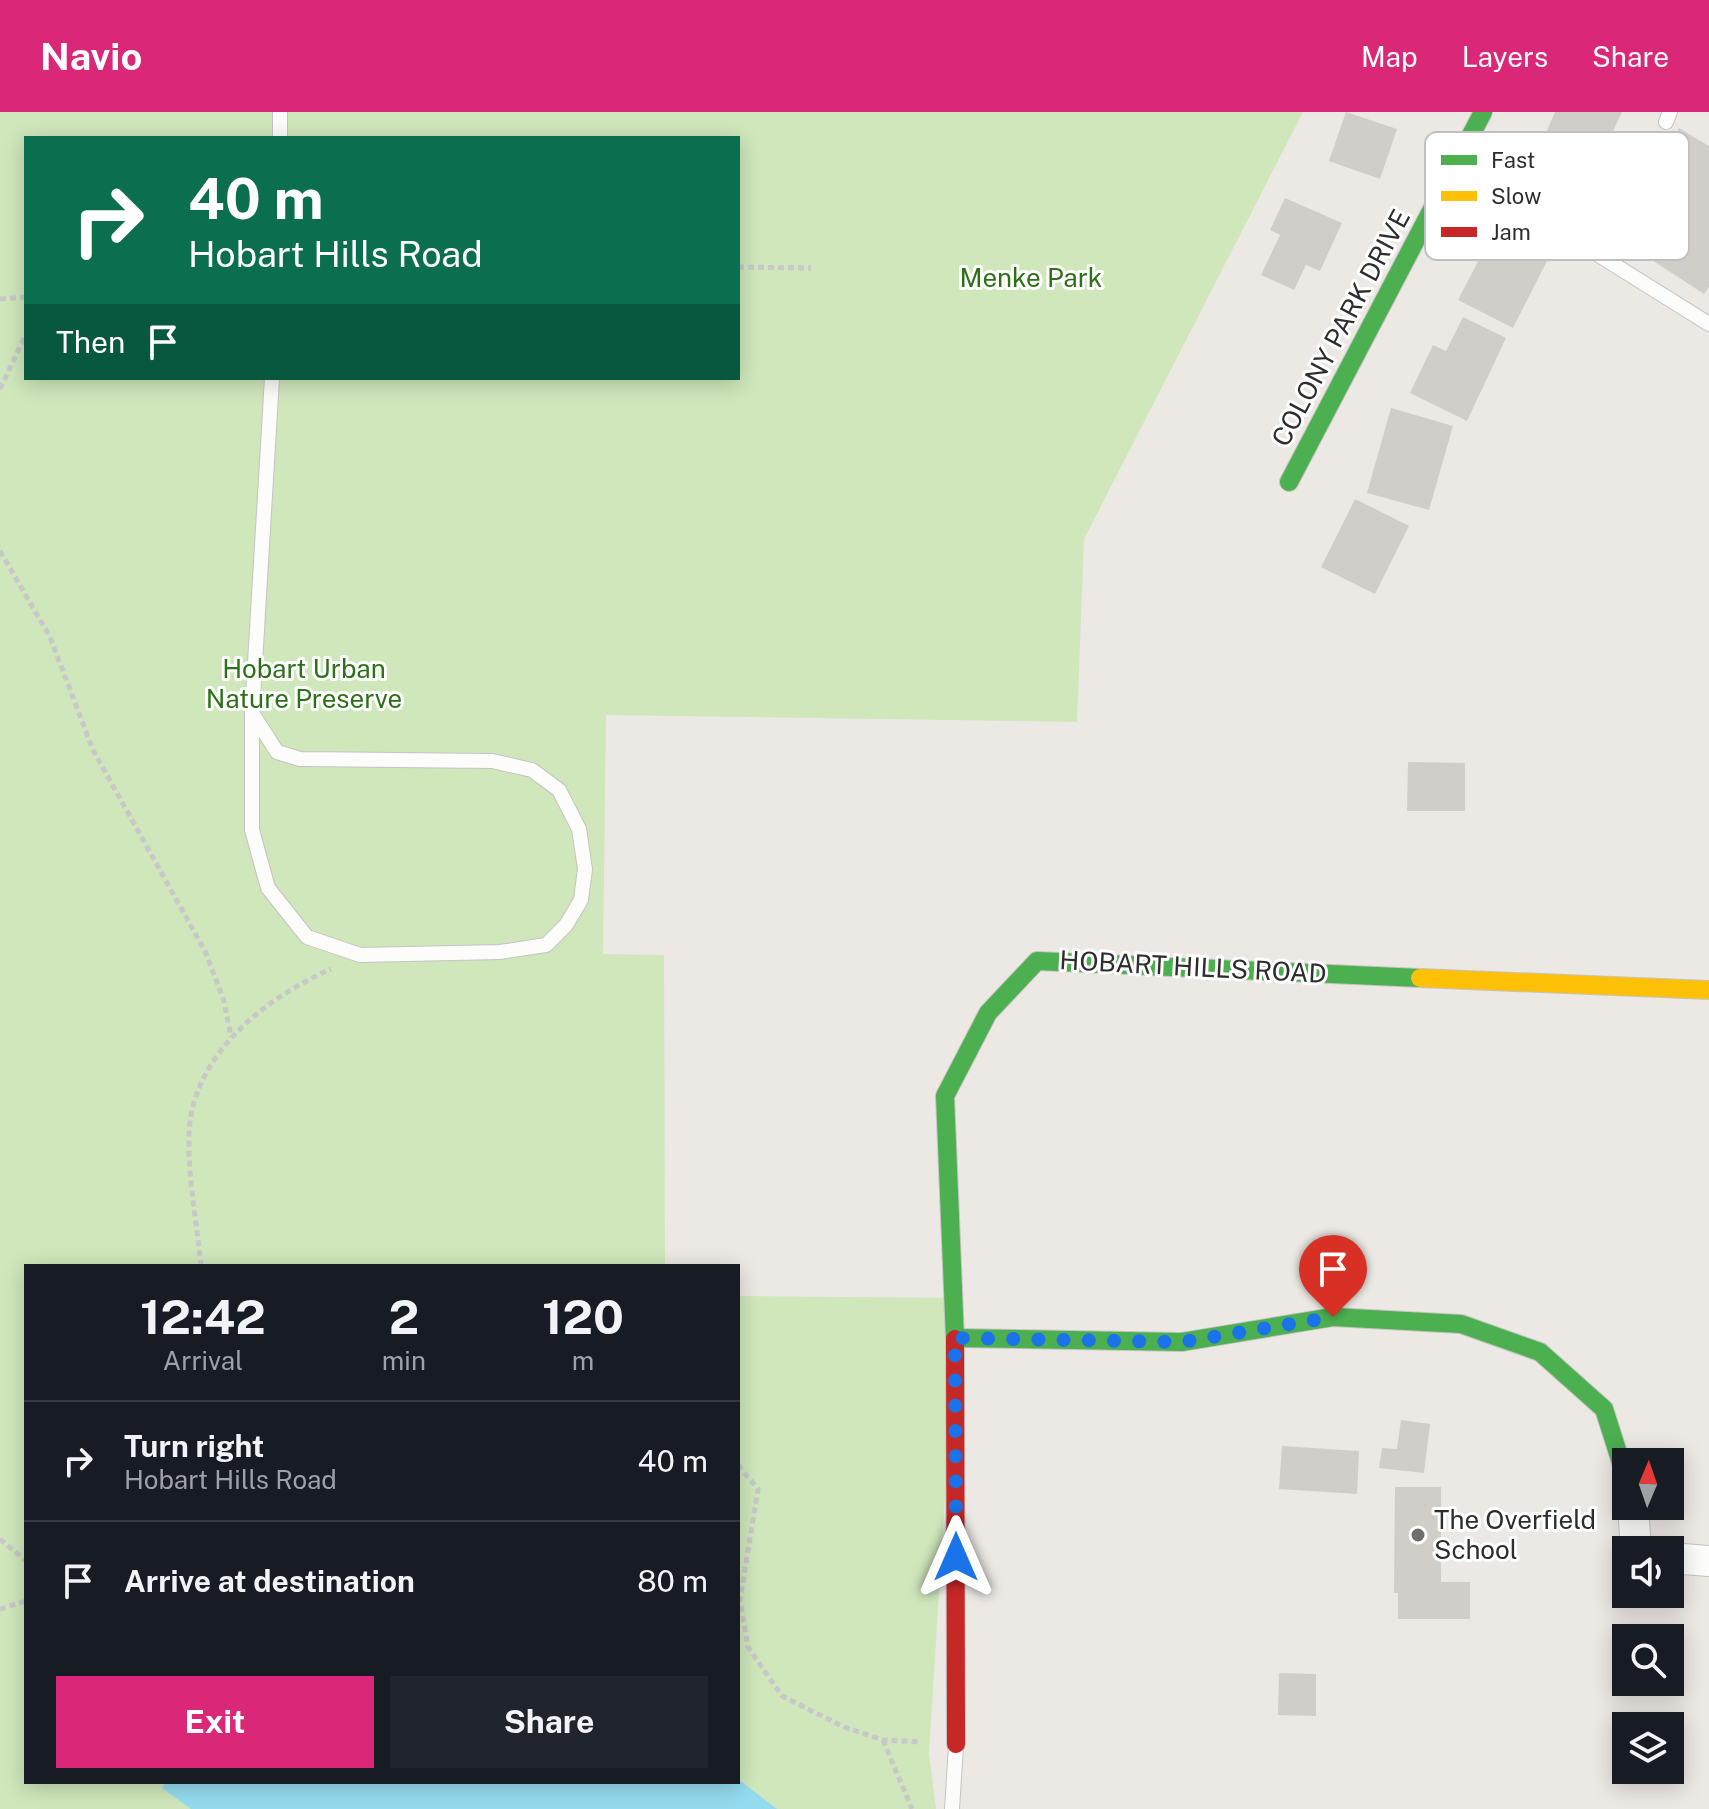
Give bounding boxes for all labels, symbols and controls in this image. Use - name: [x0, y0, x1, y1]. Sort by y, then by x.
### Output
- text: Navio: [40, 34, 142, 79]
- text: Map: [1361, 40, 1418, 73]
- text: Layers: [1462, 40, 1548, 73]
- text: Share: [1592, 40, 1669, 73]
- legend: [1425, 132, 1689, 260]
- text: Fast: [1491, 147, 1535, 173]
- text: 40 m: [188, 166, 324, 232]
- icon: right: [56, 168, 160, 272]
- text: Slow: [1491, 183, 1541, 209]
- street label: COLONY PARK DRIVE: [1265, 204, 1416, 451]
- text: Jam: [1491, 219, 1531, 245]
- text: Hobart Hills Road: [188, 233, 483, 275]
- park label: Menke Park: [960, 262, 1102, 293]
- icon: arrive: [141, 320, 185, 364]
- text: Then: [56, 324, 125, 360]
- park label: Hobart Urban Nature Preserve: [206, 653, 402, 714]
- street label: HOBART HILLS ROAD: [1059, 944, 1327, 989]
- pin: [1299, 1235, 1367, 1317]
- icon: arrive: [1311, 1247, 1355, 1291]
- text: 12:42: [140, 1288, 266, 1345]
- text: 2: [389, 1288, 419, 1345]
- text: 120: [542, 1288, 624, 1345]
- text: Arrival: [163, 1345, 243, 1376]
- text: min: [382, 1345, 426, 1376]
- text: m: [572, 1345, 594, 1376]
- text: Turn right: [124, 1428, 264, 1464]
- icon: right: [56, 1439, 100, 1483]
- text: 40 m: [638, 1443, 708, 1479]
- north arrow: [1612, 1448, 1684, 1520]
- map controls: [1612, 1448, 1684, 1784]
- text: Hobart Hills Road: [124, 1464, 337, 1495]
- place label: The Overfield School: [1434, 1504, 1596, 1565]
- position arrow: [914, 1515, 998, 1599]
- marker: The Overfield School: [1409, 1526, 1427, 1544]
- button: sound: [1612, 1536, 1684, 1608]
- icon: arrive: [56, 1559, 100, 1603]
- text: Arrive at destination: [124, 1563, 415, 1599]
- text: 80 m: [637, 1563, 708, 1599]
- button: search: [1612, 1624, 1684, 1696]
- button: Exit: [56, 1676, 374, 1768]
- button: Share: [390, 1676, 708, 1768]
- button: layers: [1612, 1712, 1684, 1784]

